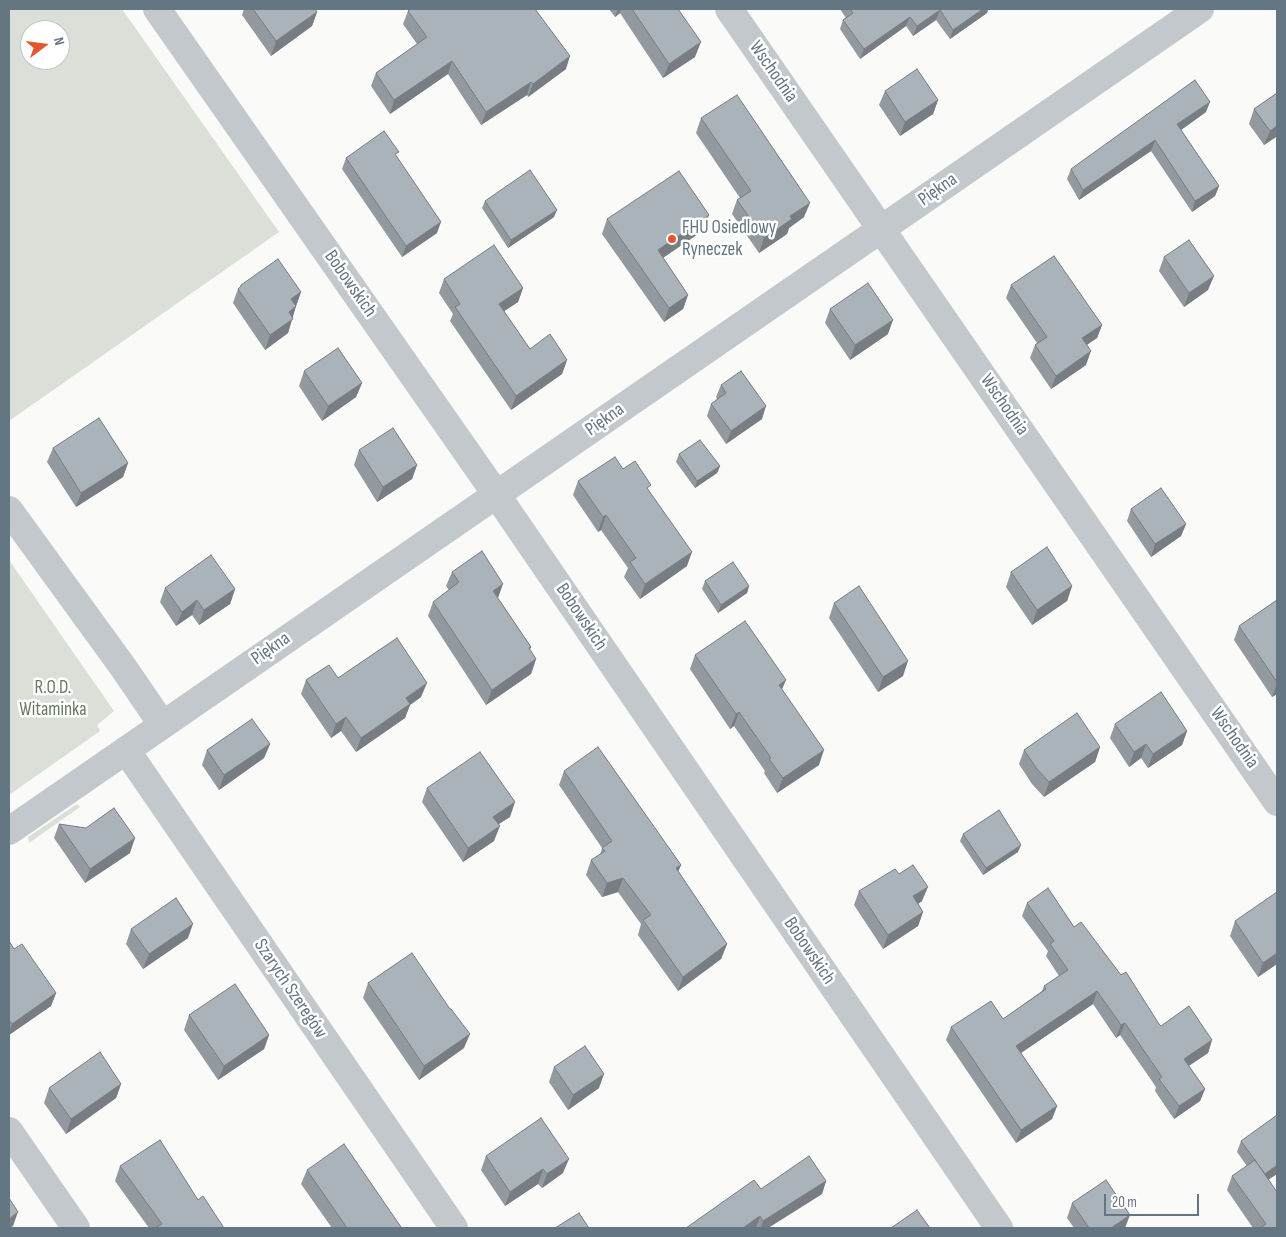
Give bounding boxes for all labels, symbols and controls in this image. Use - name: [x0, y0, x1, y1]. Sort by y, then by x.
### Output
- north arrow: [20, 20, 70, 70]
- text: N: [50, 35, 68, 47]
- street label: Wschodnia: [744, 37, 802, 107]
- street label: Piękna: [914, 169, 962, 211]
- place label: FHU Osiedlowy Ryneczek: [682, 217, 776, 261]
- marker: FHU Osiedlowy Ryneczek: [666, 233, 678, 245]
- street label: Bobowskich: [319, 246, 381, 322]
- street label: Wschodnia: [975, 370, 1033, 440]
- street label: Piękna: [581, 399, 629, 441]
- street label: Bobowskich: [550, 579, 612, 655]
- street label: Piękna: [247, 628, 295, 670]
- park label: R.O.D. Witaminka: [19, 677, 87, 721]
- street label: Wschodnia: [1205, 703, 1263, 773]
- street label: Bobowskich: [778, 913, 840, 989]
- street label: Szarych Szeregów: [248, 935, 332, 1043]
- scale bar: [1106, 1184, 1201, 1216]
- text: 20 m: [1112, 1193, 1137, 1212]

